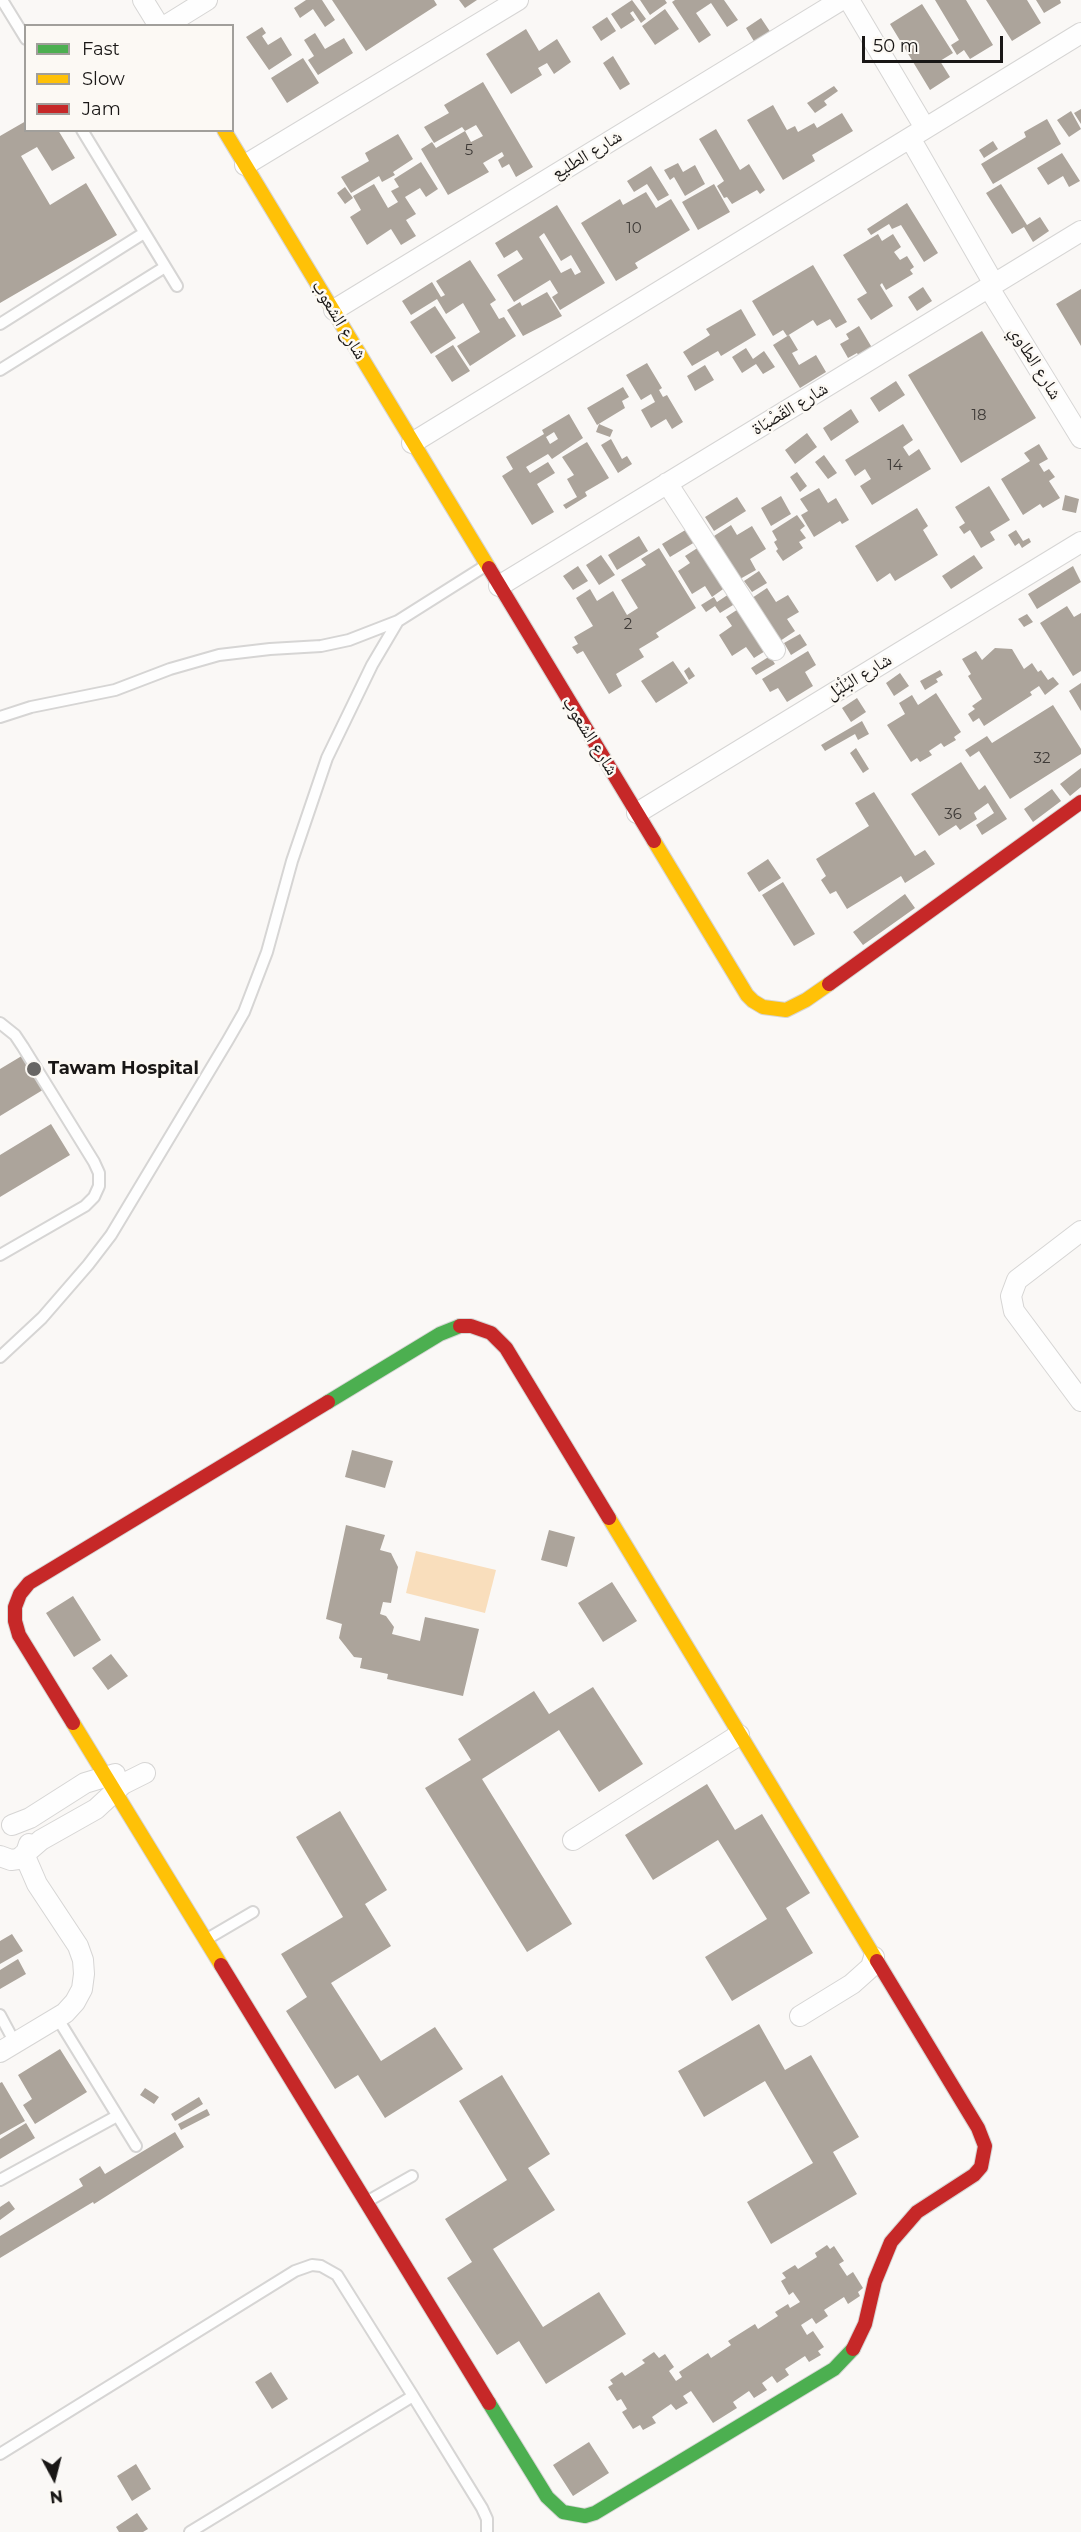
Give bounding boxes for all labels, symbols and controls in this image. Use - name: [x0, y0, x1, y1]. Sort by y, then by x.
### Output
- legend: [24, 24, 234, 132]
- scale bar: [865, 24, 1006, 62]
- text: 50 m: [873, 35, 919, 57]
- text: Fast: [82, 38, 120, 60]
- text: Slow: [82, 68, 125, 90]
- text: Jam: [82, 98, 121, 120]
- street label: شارع الطليع: [548, 126, 626, 184]
- house number: 5: [465, 142, 473, 160]
- house number: 10: [626, 220, 642, 238]
- street label: شارع الشعوب: [307, 276, 371, 364]
- street label: شارع الطاوي: [1004, 322, 1066, 404]
- street label: شارع القَصْبَاة: [748, 378, 832, 440]
- house number: 18: [972, 407, 986, 425]
- house number: 14: [887, 457, 903, 475]
- house number: 2: [624, 616, 632, 634]
- street label: شارع البُلْبُل: [822, 649, 896, 705]
- street label: شارع الشعوب: [557, 693, 623, 779]
- house number: 32: [1034, 750, 1050, 768]
- house number: 36: [944, 806, 962, 824]
- place label: Tawam Hospital: [48, 1058, 199, 1080]
- marker: Tawam Hospital: [25, 1060, 43, 1078]
- north arrow: [24, 2448, 84, 2508]
- text: N: [49, 2486, 64, 2507]

